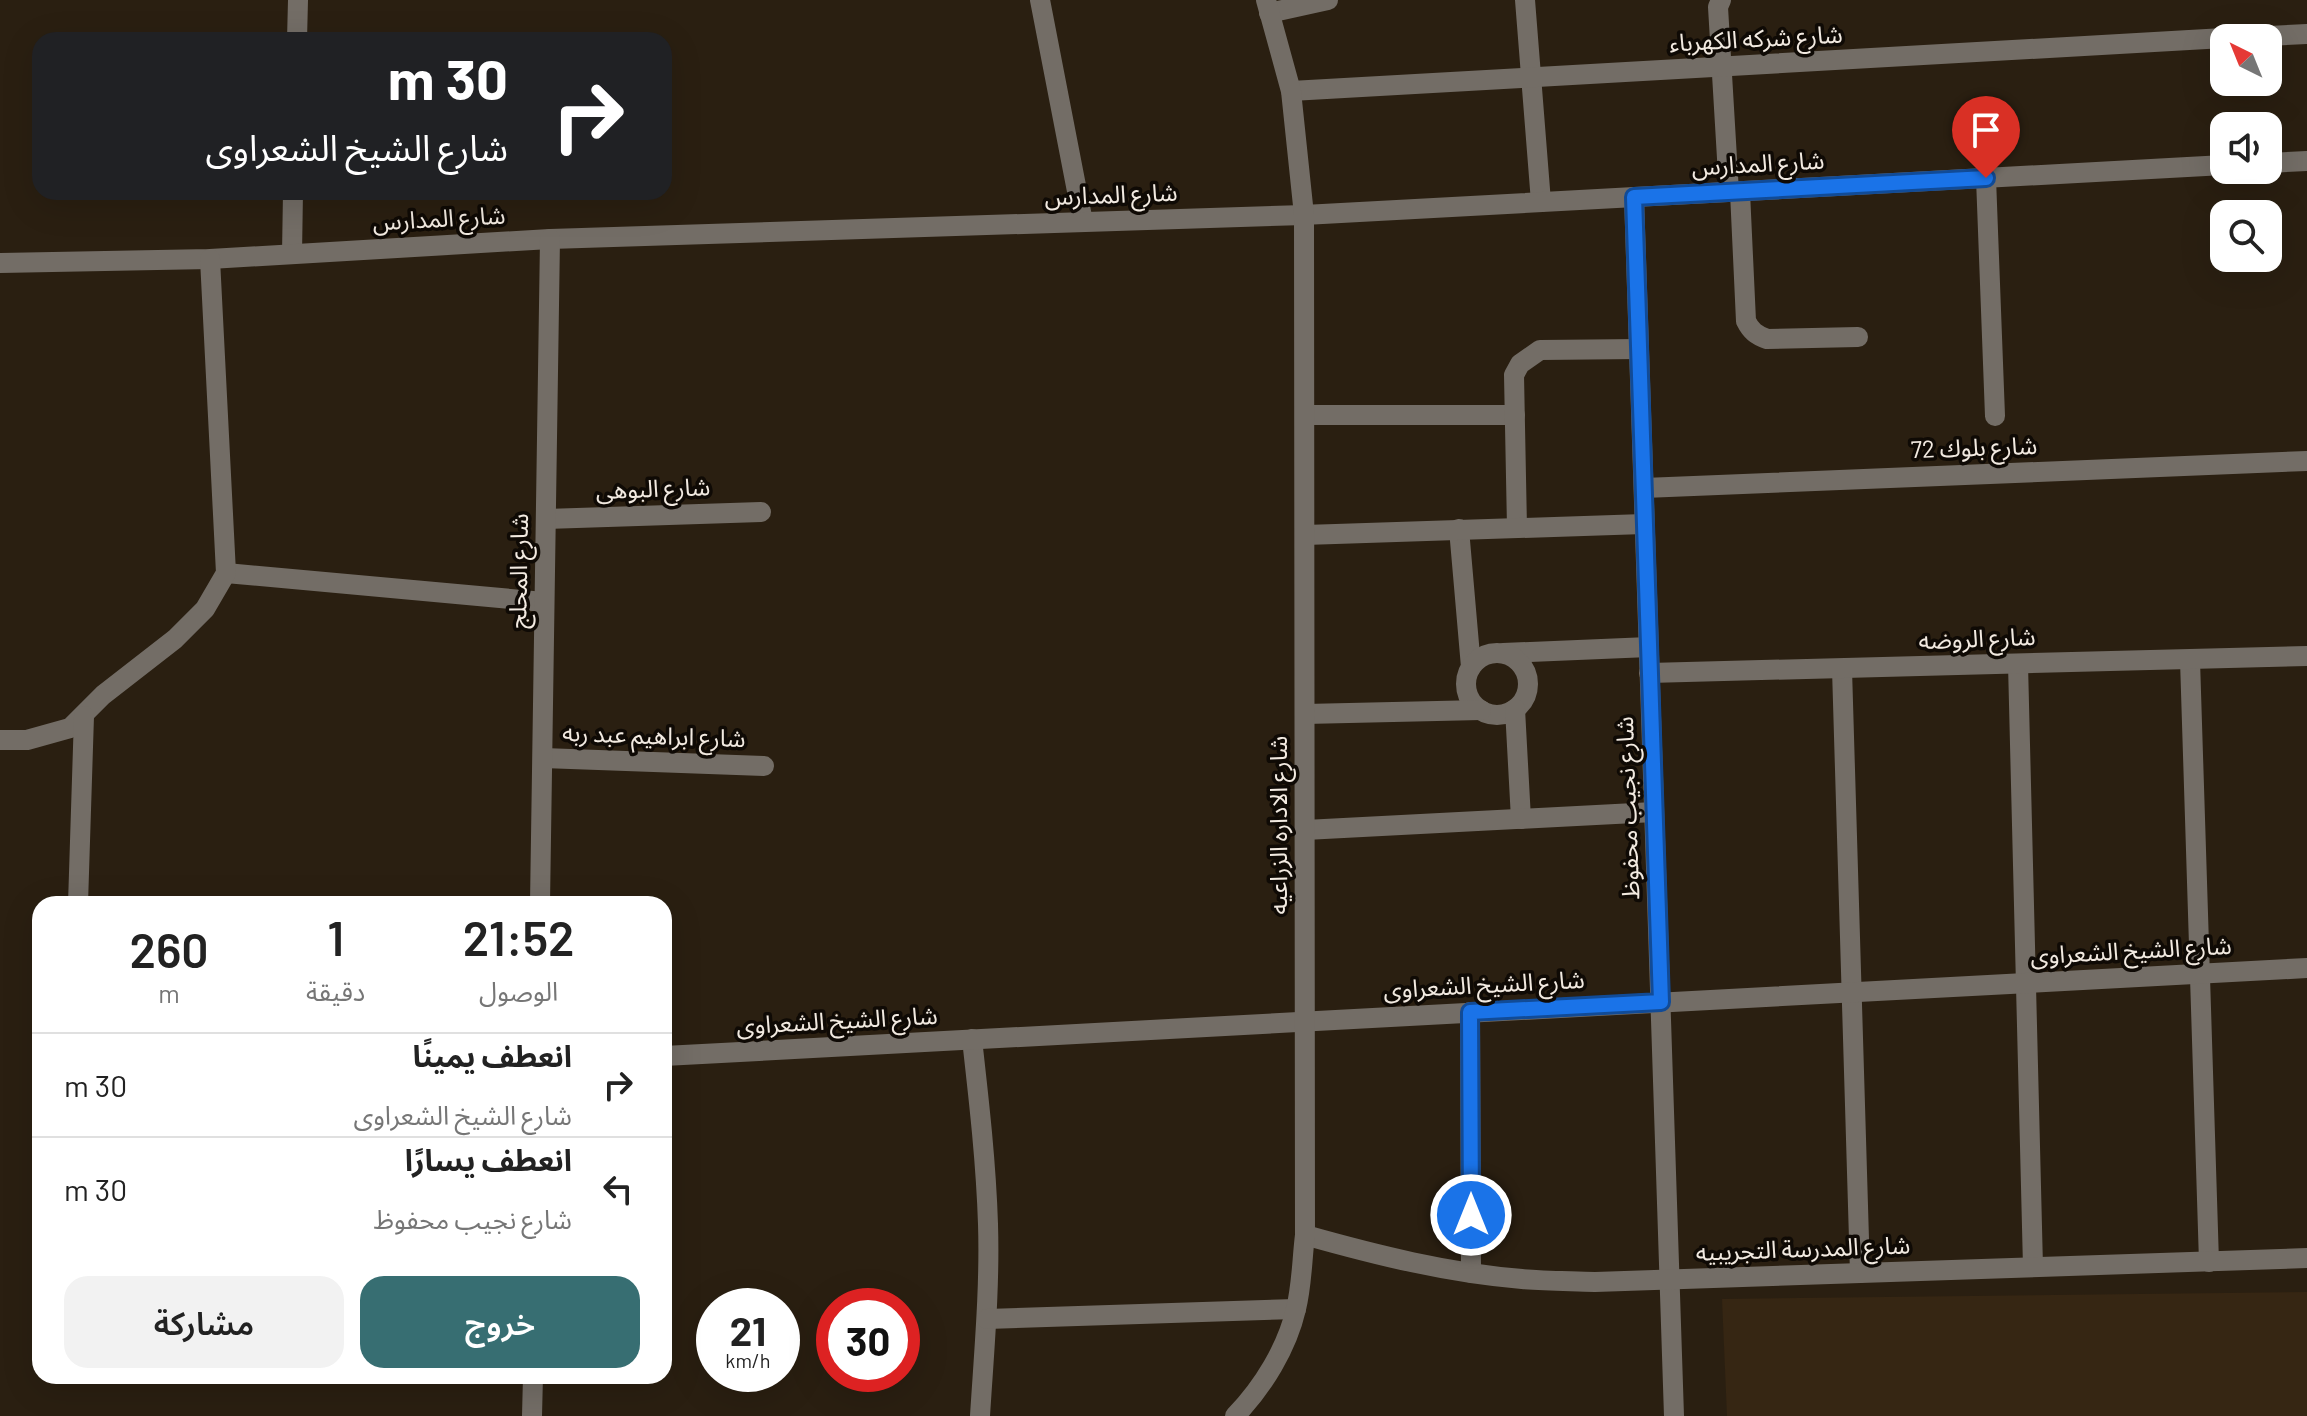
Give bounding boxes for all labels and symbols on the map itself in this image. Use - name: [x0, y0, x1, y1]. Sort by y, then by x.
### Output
- street label: شارع شركه الكهرباء: [1668, 18, 1844, 61]
- north arrow: [2210, 24, 2282, 96]
- pin: [1952, 96, 2020, 178]
- street label: شارع المدارس: [1691, 145, 1825, 184]
- street label: شارع المدارس: [1044, 177, 1178, 214]
- street label: شارع المدارس: [372, 200, 506, 239]
- street label: شارع بلوك 72: [1910, 430, 2038, 467]
- street label: شارع البوهى: [595, 471, 711, 508]
- street label: شارع المحلج: [502, 513, 537, 629]
- street label: شارع الروضه: [1918, 621, 2036, 658]
- street label: شارع نجيب محفوظ: [1609, 716, 1648, 900]
- street label: شارع ابراهيم عبد ربه: [562, 717, 746, 756]
- street label: شارع الاداره الزراعيه: [1263, 736, 1296, 914]
- street label: شارع الشيخ الشعراوى: [2029, 930, 2233, 973]
- street label: شارع الشيخ الشعراوى: [1382, 964, 1586, 1007]
- street label: شارع الشيخ الشعراوى: [735, 1000, 939, 1043]
- position arrow: [1429, 1173, 1513, 1257]
- street label: شارع المدرسة التجريبيه: [1695, 1229, 1911, 1270]
- speed limit sign: 30: [816, 1288, 920, 1392]

